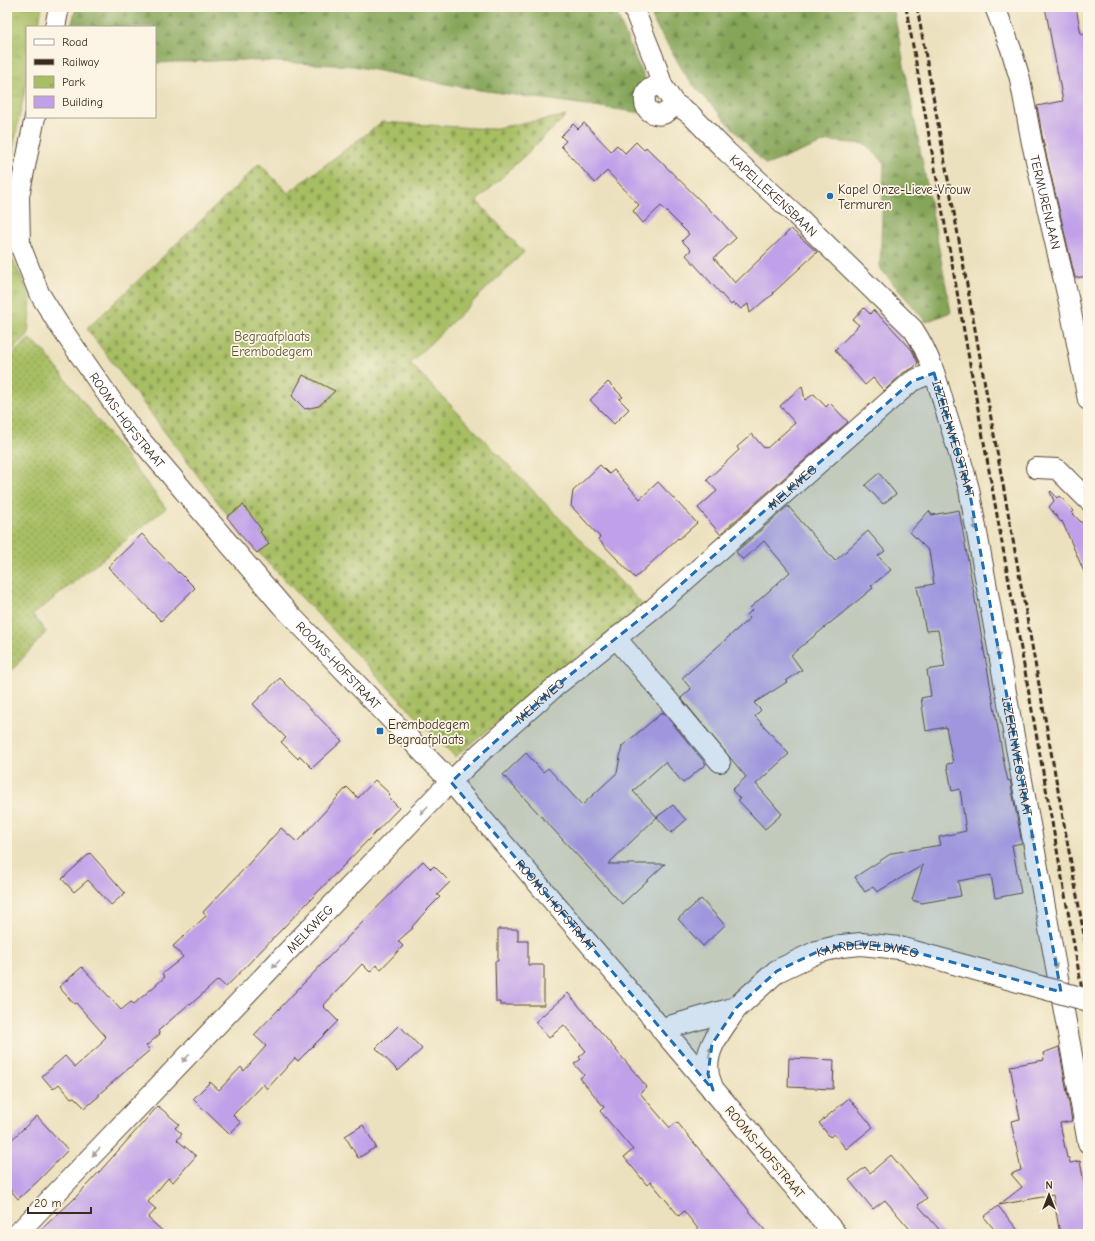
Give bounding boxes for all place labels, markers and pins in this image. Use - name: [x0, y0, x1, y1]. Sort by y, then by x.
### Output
- place label: Kapel Onze-Lieve-Vrouw Termuren: [838, 182, 971, 212]
- marker: Kapel Onze-Lieve-Vrouw Termuren: [825, 191, 835, 201]
- place label: Erembodegem Begraafplaats: [388, 717, 469, 747]
- marker: Erembodegem Begraafplaats: [375, 726, 385, 736]

